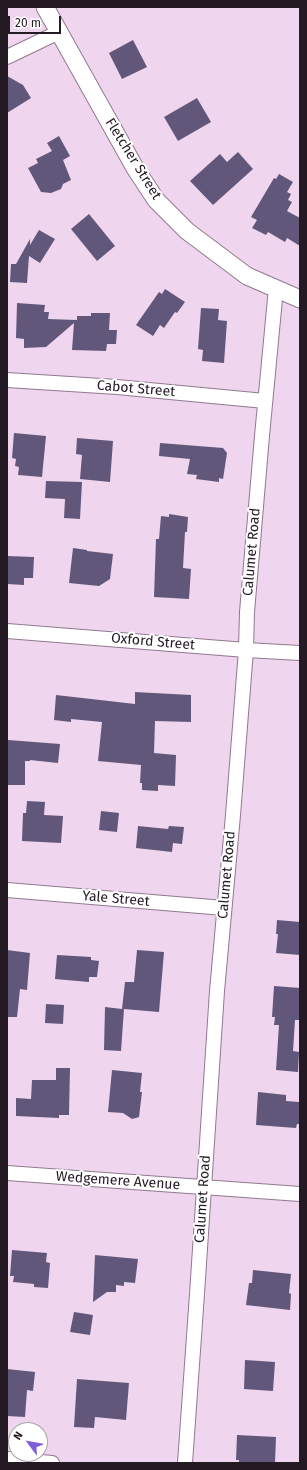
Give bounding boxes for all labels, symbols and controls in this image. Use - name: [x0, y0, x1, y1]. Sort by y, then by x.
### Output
- scale bar: [10, 8, 63, 34]
- text: 20 m: [15, 16, 41, 30]
- street label: Fletcher Street: [101, 115, 165, 203]
- street label: Cabot Street: [96, 377, 176, 401]
- street label: Calumet Road: [240, 507, 264, 597]
- street label: Oxford Street: [110, 630, 196, 654]
- street label: Calumet Road: [215, 830, 239, 920]
- street label: Yale Street: [82, 888, 150, 910]
- street label: Calumet Road: [192, 1154, 214, 1244]
- street label: Wedgemere Avenue: [55, 1168, 181, 1194]
- north arrow: [8, 1422, 48, 1462]
- text: N: [11, 1429, 26, 1442]

